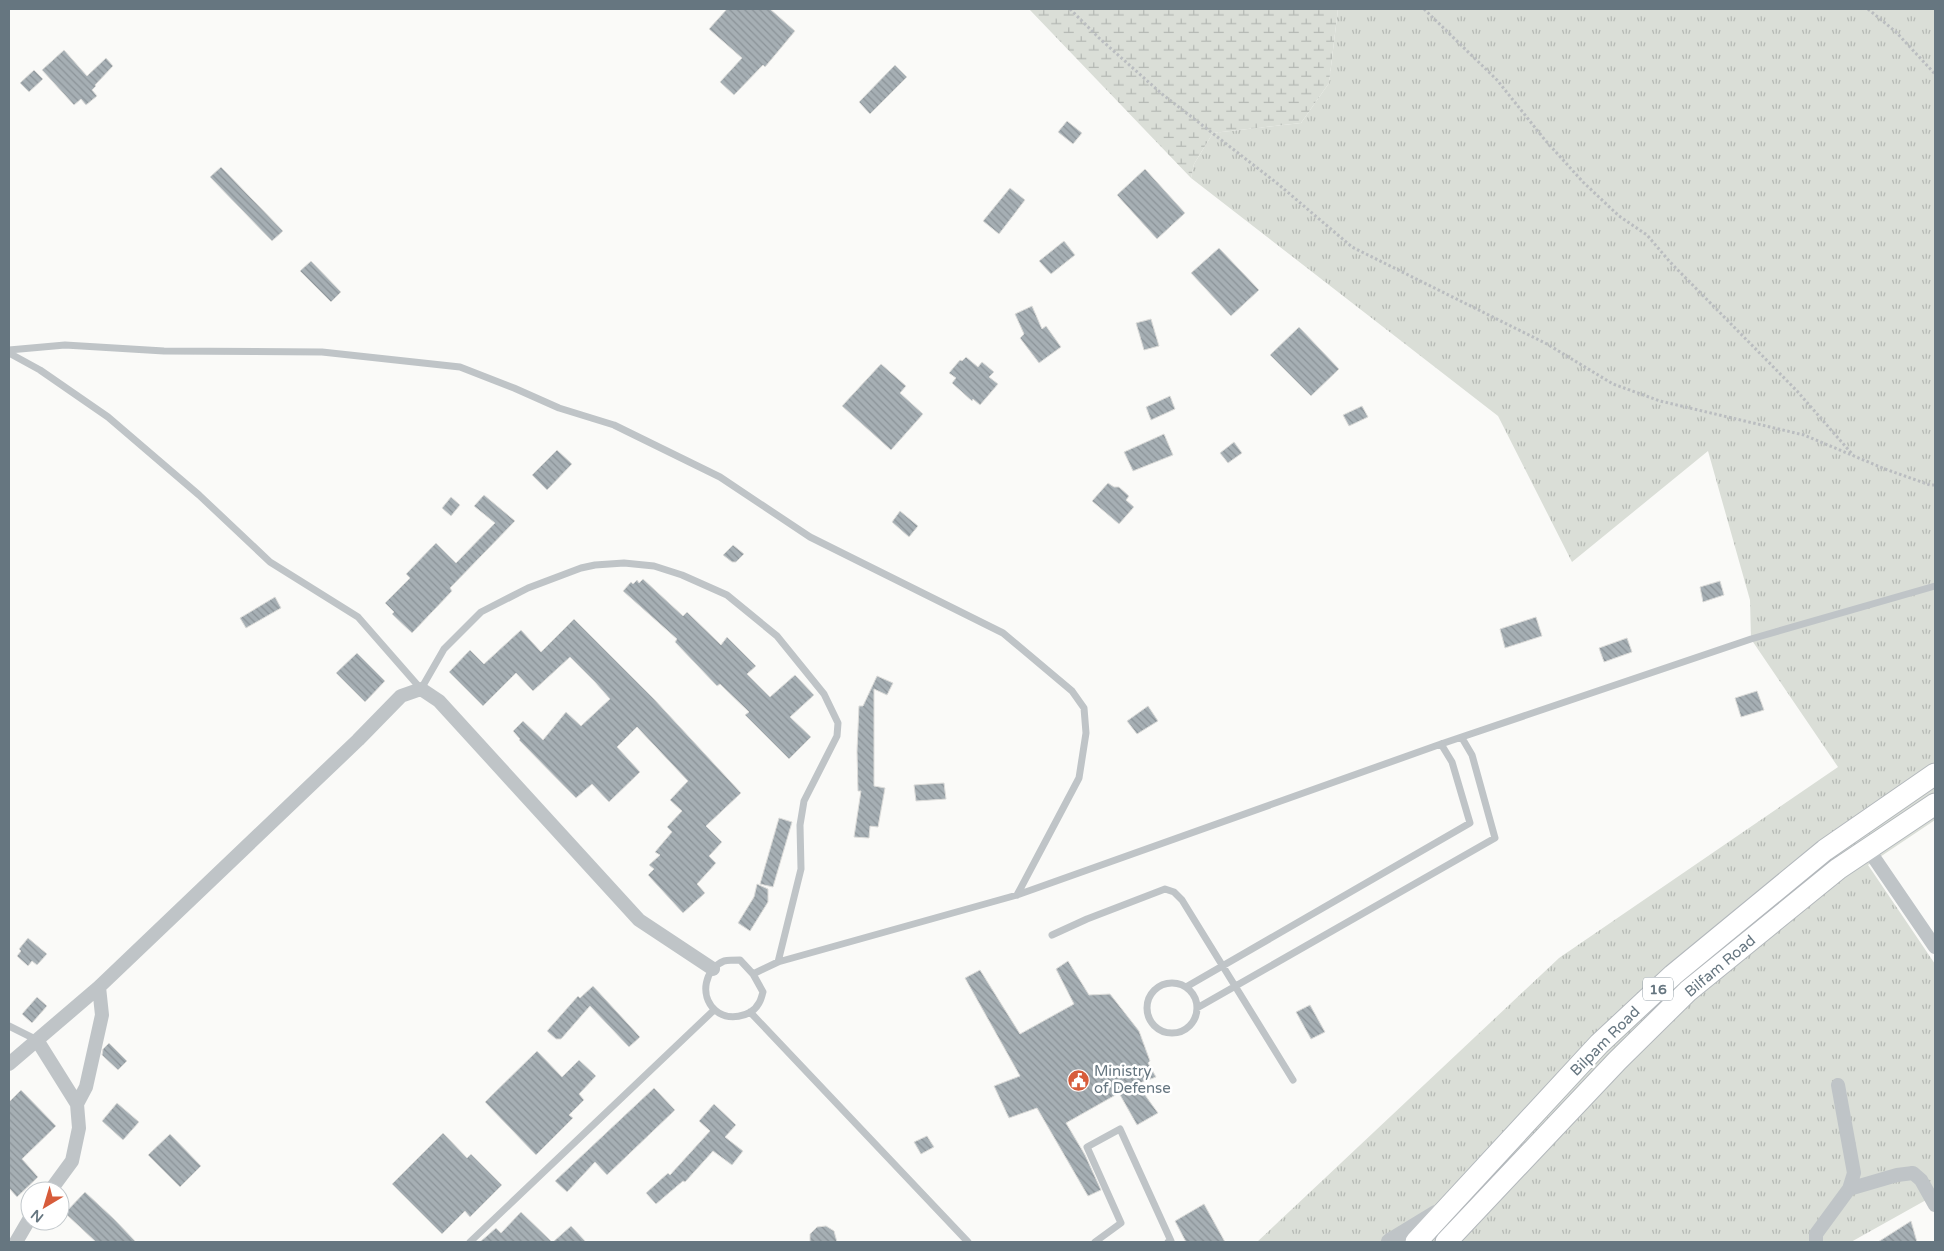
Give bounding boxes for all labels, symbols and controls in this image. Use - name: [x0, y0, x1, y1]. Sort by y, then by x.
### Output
- street label: Bilfam Road: [1681, 931, 1759, 1001]
- road number: 16: [1643, 978, 1673, 1001]
- street label: Bilpam Road: [1566, 1002, 1644, 1080]
- place label: Ministry of Defense: [1094, 1062, 1171, 1097]
- public building icon: Ministry of Defense: [1066, 1068, 1090, 1092]
- north arrow: [20, 1181, 70, 1231]
- text: N: [28, 1206, 47, 1226]

